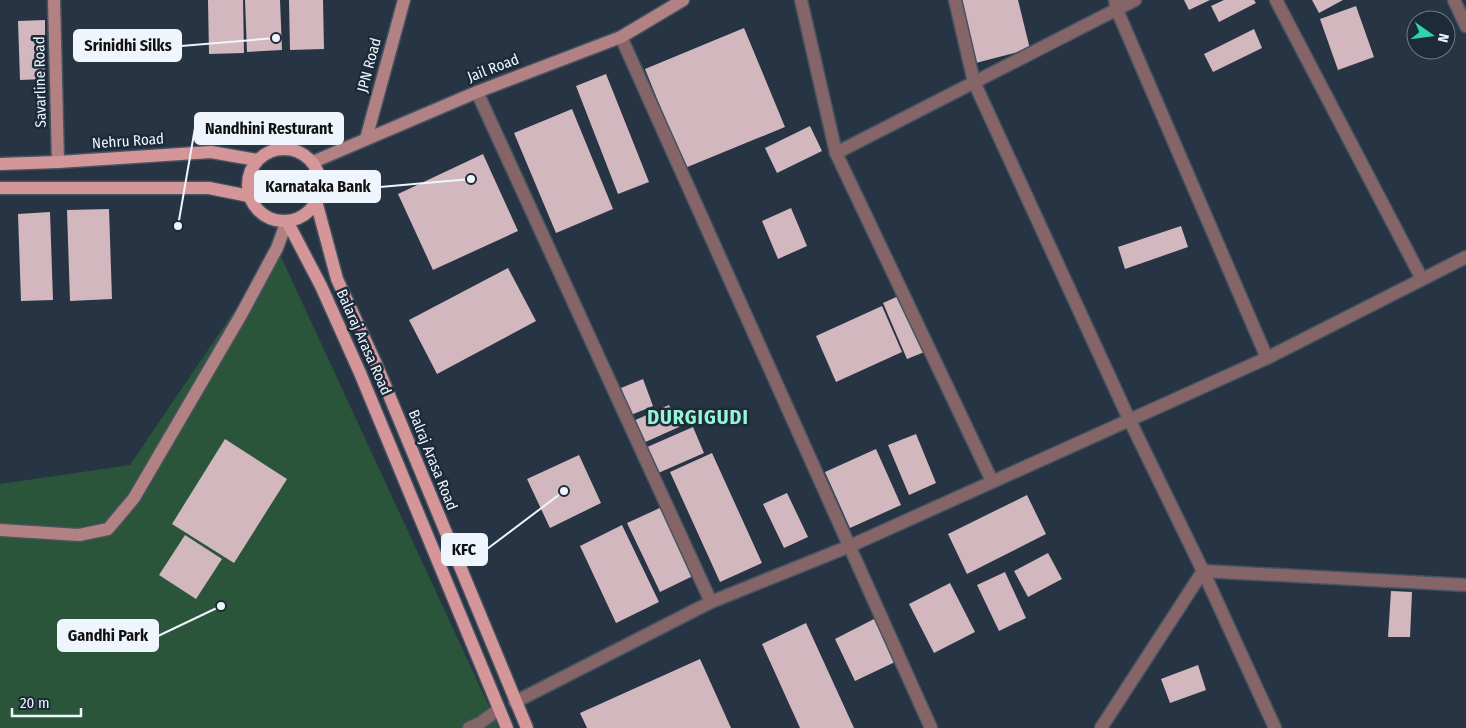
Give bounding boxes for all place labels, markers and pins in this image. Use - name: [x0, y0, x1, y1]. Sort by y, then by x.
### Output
- callout: Srinidhi Silks: [74, 30, 181, 61]
- callout: Nandhini Resturant: [195, 113, 343, 144]
- callout: Karnataka Bank: [255, 171, 380, 202]
- callout: KFC: [442, 534, 487, 565]
- callout: Gandhi Park: [58, 620, 158, 651]

